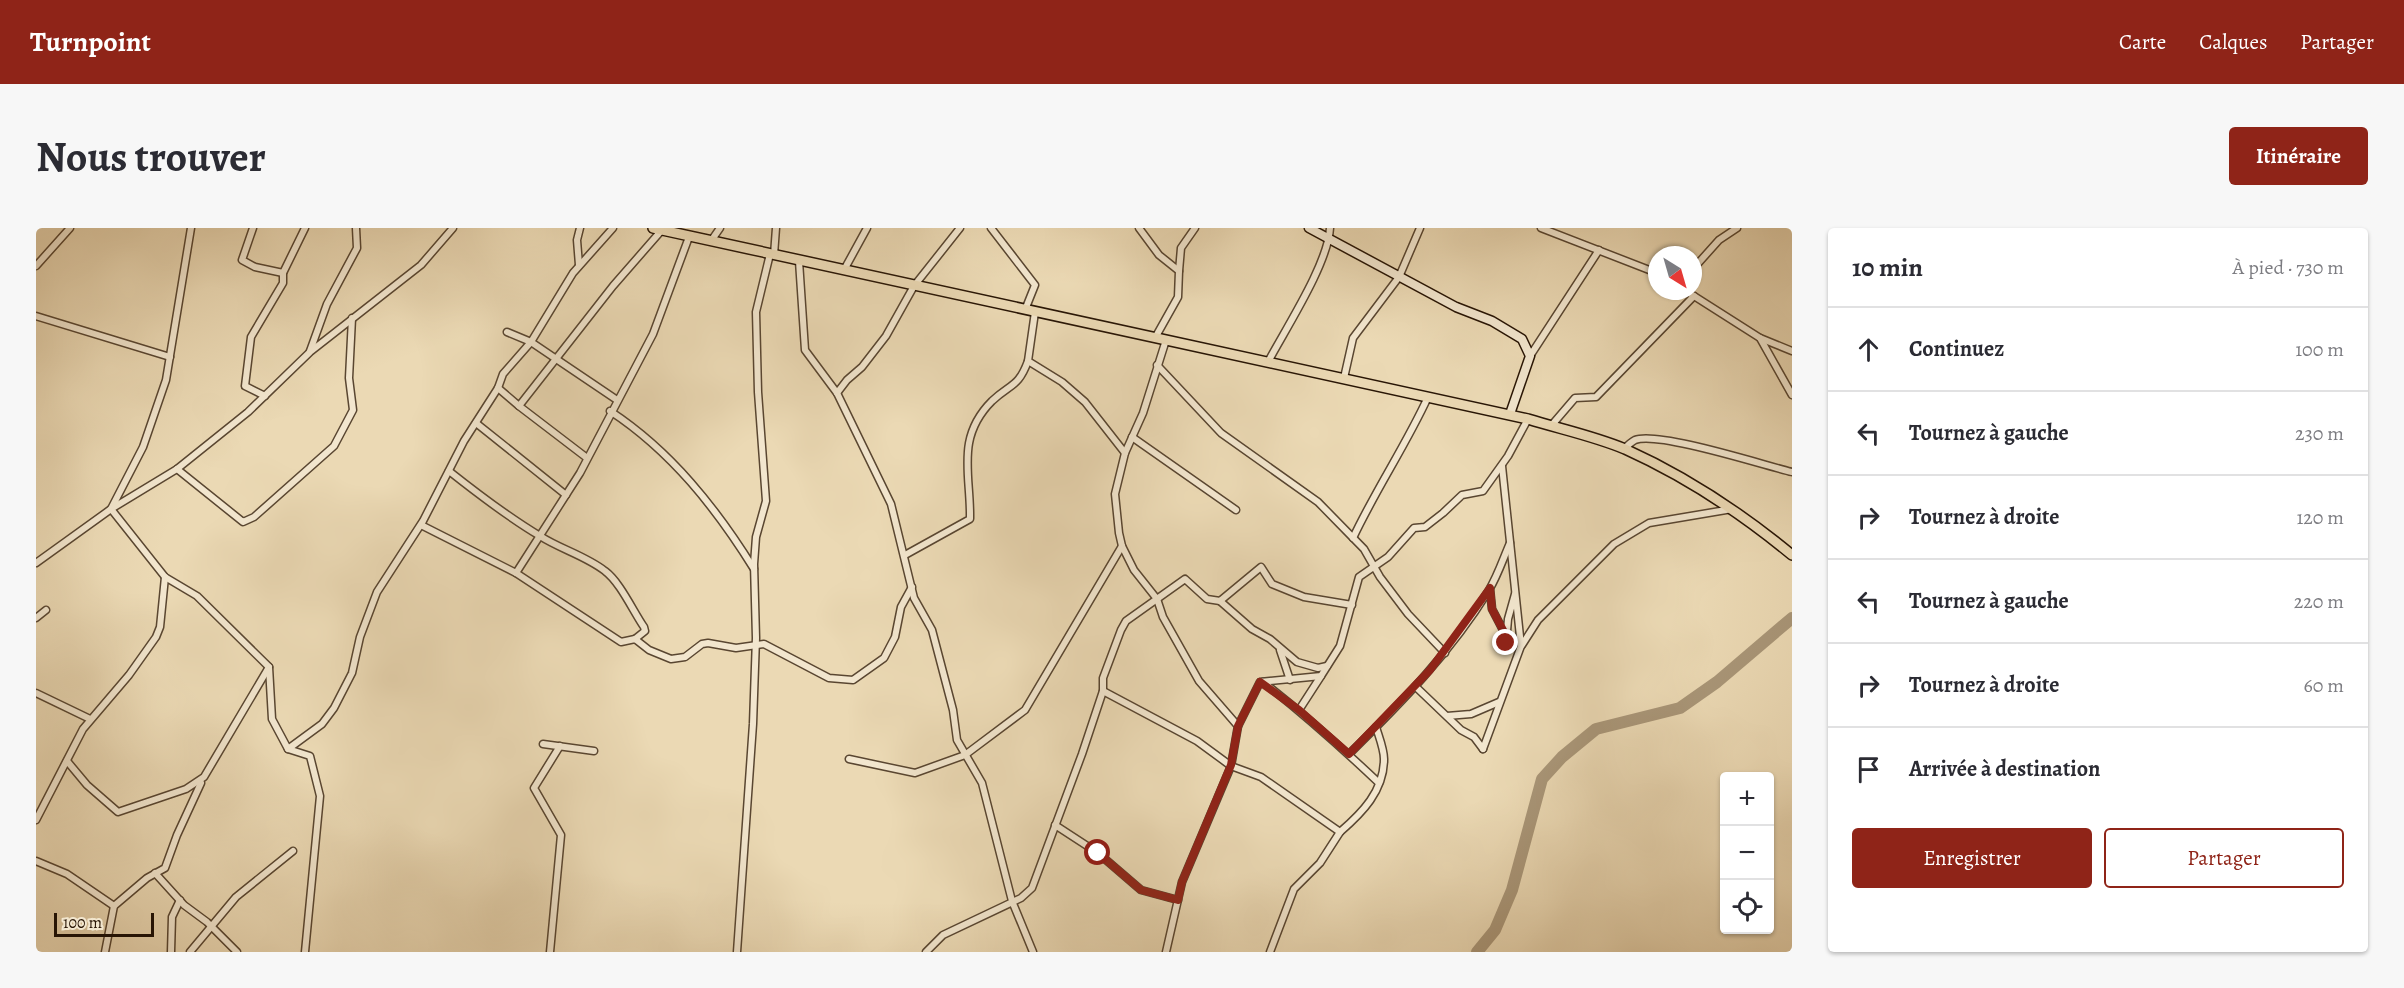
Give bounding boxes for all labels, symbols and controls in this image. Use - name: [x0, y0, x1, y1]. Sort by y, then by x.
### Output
- text: Turnpoint: [30, 23, 151, 61]
- text: Carte: [2119, 28, 2166, 56]
- text: Calques: [2199, 28, 2267, 56]
- text: Partager: [2300, 28, 2374, 56]
- button: Itinéraire: [2229, 127, 2368, 185]
- text: Nous trouver: [36, 128, 266, 185]
- north arrow: [1648, 246, 1702, 300]
- text: 10 min: [1852, 250, 1923, 285]
- text: À pied · 730 m: [2233, 254, 2344, 281]
- icon: ahead: [1852, 333, 1885, 366]
- text: Continuez: [1909, 334, 2004, 364]
- text: 100 m: [2295, 336, 2344, 363]
- icon: left: [1852, 417, 1885, 450]
- text: Tournez à gauche: [1909, 418, 2069, 448]
- text: 230 m: [2295, 420, 2344, 447]
- icon: right: [1852, 501, 1885, 534]
- text: Tournez à droite: [1909, 502, 2060, 532]
- text: 120 m: [2296, 504, 2344, 531]
- icon: left: [1852, 585, 1885, 618]
- text: Tournez à gauche: [1909, 586, 2069, 616]
- text: 220 m: [2294, 588, 2344, 615]
- route end: [1492, 629, 1518, 655]
- icon: right: [1852, 669, 1885, 702]
- text: Tournez à droite: [1909, 670, 2060, 700]
- text: 60 m: [2304, 672, 2344, 699]
- icon: arrive: [1852, 753, 1885, 786]
- text: Arrivée à destination: [1909, 754, 2100, 784]
- map controls: [1720, 772, 1774, 934]
- button: +: [1720, 772, 1774, 826]
- button: −: [1720, 826, 1774, 880]
- button: Enregistrer: [1852, 828, 2092, 888]
- button: Partager: [2104, 828, 2344, 888]
- route start: [1084, 839, 1110, 865]
- button: locate: [1720, 880, 1774, 934]
- scale bar: [54, 910, 154, 938]
- text: 100 m: [63, 912, 102, 934]

